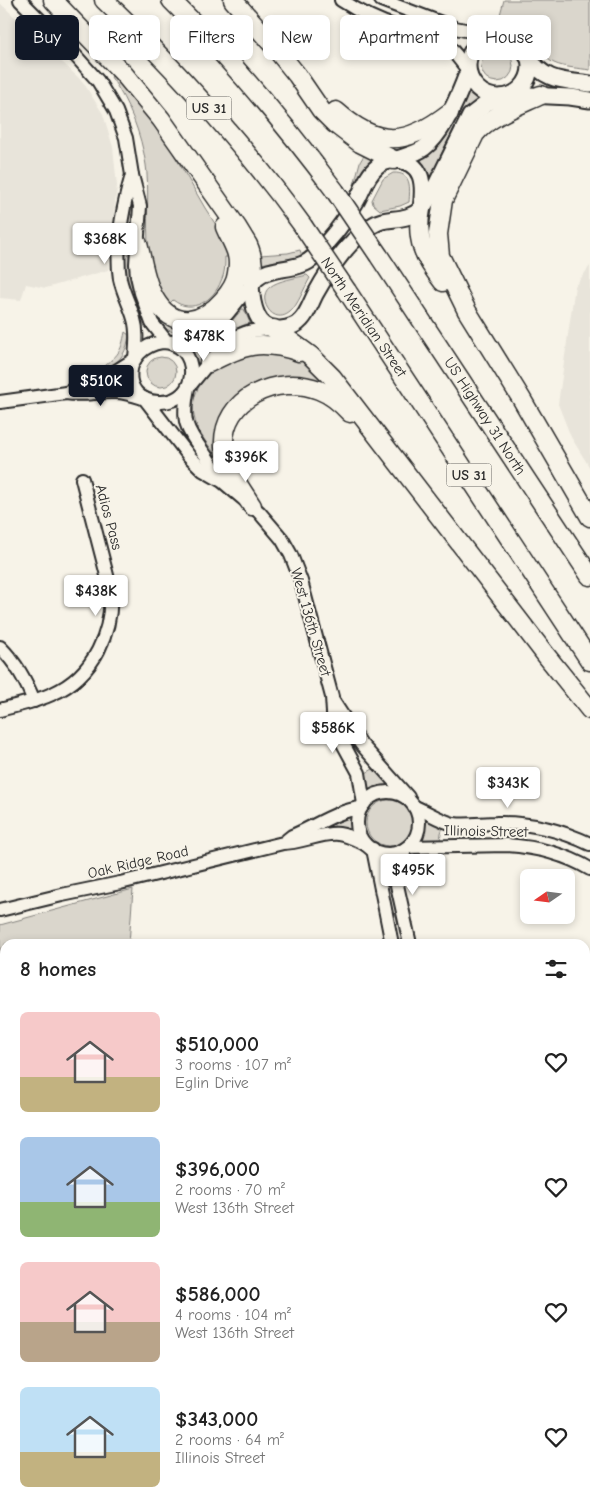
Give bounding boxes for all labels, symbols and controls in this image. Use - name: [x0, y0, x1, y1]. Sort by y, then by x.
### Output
- chip: Buy: [15, 15, 79, 60]
- chip: Rent: [89, 15, 160, 60]
- chip: Filters: [170, 15, 253, 60]
- chip: New: [263, 15, 330, 60]
- chip: Apartment: [340, 15, 457, 60]
- chip: House: [467, 15, 551, 60]
- road number: US 31: [186, 96, 232, 120]
- pin: $368K: [70, 222, 140, 265]
- text: $368K: [83, 230, 127, 248]
- street label: North Meridian Street: [317, 254, 411, 381]
- pin: $478K: [169, 320, 239, 362]
- text: $478K: [183, 327, 225, 345]
- street label: US Highway 31 North: [440, 354, 530, 478]
- pin: $510K: [66, 364, 136, 407]
- text: $510K: [80, 372, 122, 390]
- pin: $396K: [211, 440, 281, 483]
- text: $396K: [224, 448, 268, 466]
- road number: US 31: [446, 464, 492, 486]
- street label: Adios Pass: [92, 482, 126, 552]
- street label: West 136th Street: [287, 566, 335, 679]
- pin: $438K: [61, 574, 131, 617]
- text: $438K: [75, 582, 117, 600]
- pin: $586K: [298, 712, 368, 754]
- text: $586K: [311, 719, 355, 737]
- pin: $343K: [473, 766, 543, 809]
- text: $343K: [487, 774, 529, 792]
- street label: Illinois Street: [444, 821, 529, 841]
- street label: Oak Ridge Road: [86, 842, 190, 882]
- pin: $495K: [378, 854, 448, 896]
- text: $495K: [391, 861, 435, 879]
- north arrow: [520, 869, 575, 924]
- map controls: [520, 869, 575, 924]
- icon: filters: [542, 955, 570, 983]
- text: 8 homes: [20, 957, 96, 981]
- icon: home: [60, 1032, 120, 1092]
- text: $510,000: [175, 1032, 259, 1056]
- icon: heart: [542, 1048, 570, 1076]
- text: 3 rooms · 107 m²: [175, 1056, 291, 1074]
- text: Eglin Drive: [175, 1074, 249, 1092]
- icon: home: [60, 1157, 120, 1217]
- text: $396,000: [175, 1157, 260, 1181]
- icon: heart: [542, 1173, 570, 1201]
- text: 2 rooms · 70 m²: [175, 1181, 285, 1199]
- text: West 136th Street: [175, 1199, 294, 1217]
- icon: home: [60, 1282, 120, 1342]
- text: $586,000: [175, 1282, 261, 1306]
- icon: heart: [542, 1298, 570, 1326]
- text: 4 rooms · 104 m²: [175, 1306, 291, 1324]
- text: West 136th Street: [175, 1324, 294, 1342]
- icon: home: [60, 1407, 120, 1467]
- text: $343,000: [175, 1407, 258, 1431]
- icon: heart: [542, 1423, 570, 1451]
- text: 2 rooms · 64 m²: [175, 1431, 284, 1449]
- text: Illinois Street: [175, 1449, 265, 1467]

